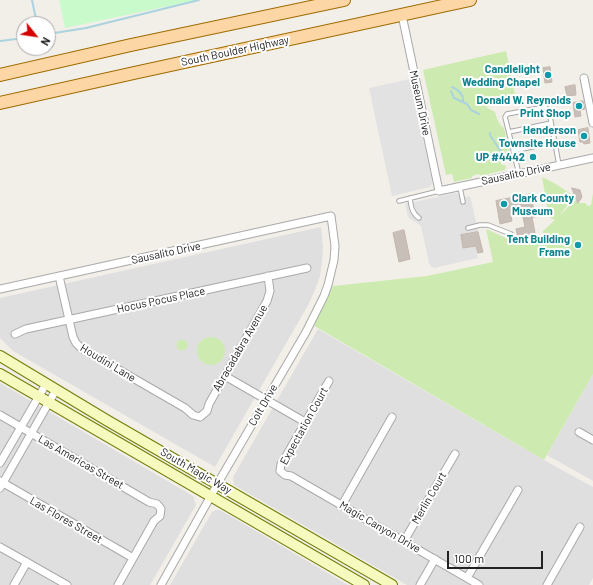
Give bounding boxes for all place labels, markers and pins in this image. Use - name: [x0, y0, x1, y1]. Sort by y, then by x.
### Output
- place label: Candlelight Wedding Chapel: [462, 62, 540, 88]
- marker: Candlelight Wedding Chapel: [543, 70, 553, 80]
- place label: Donald W. Reynolds Print Shop: [477, 93, 571, 119]
- marker: Donald W. Reynolds Print Shop: [574, 101, 584, 111]
- place label: Henderson Townsite House: [499, 123, 576, 149]
- marker: Henderson Townsite House: [579, 131, 589, 141]
- place label: UP #4442: [476, 150, 525, 164]
- marker: UP #4442: [528, 152, 538, 162]
- place label: Clark County Museum: [512, 191, 574, 217]
- marker: Clark County Museum: [499, 199, 509, 209]
- place label: Tent Building Frame: [507, 232, 570, 258]
- marker: Tent Building Frame: [573, 240, 583, 250]

